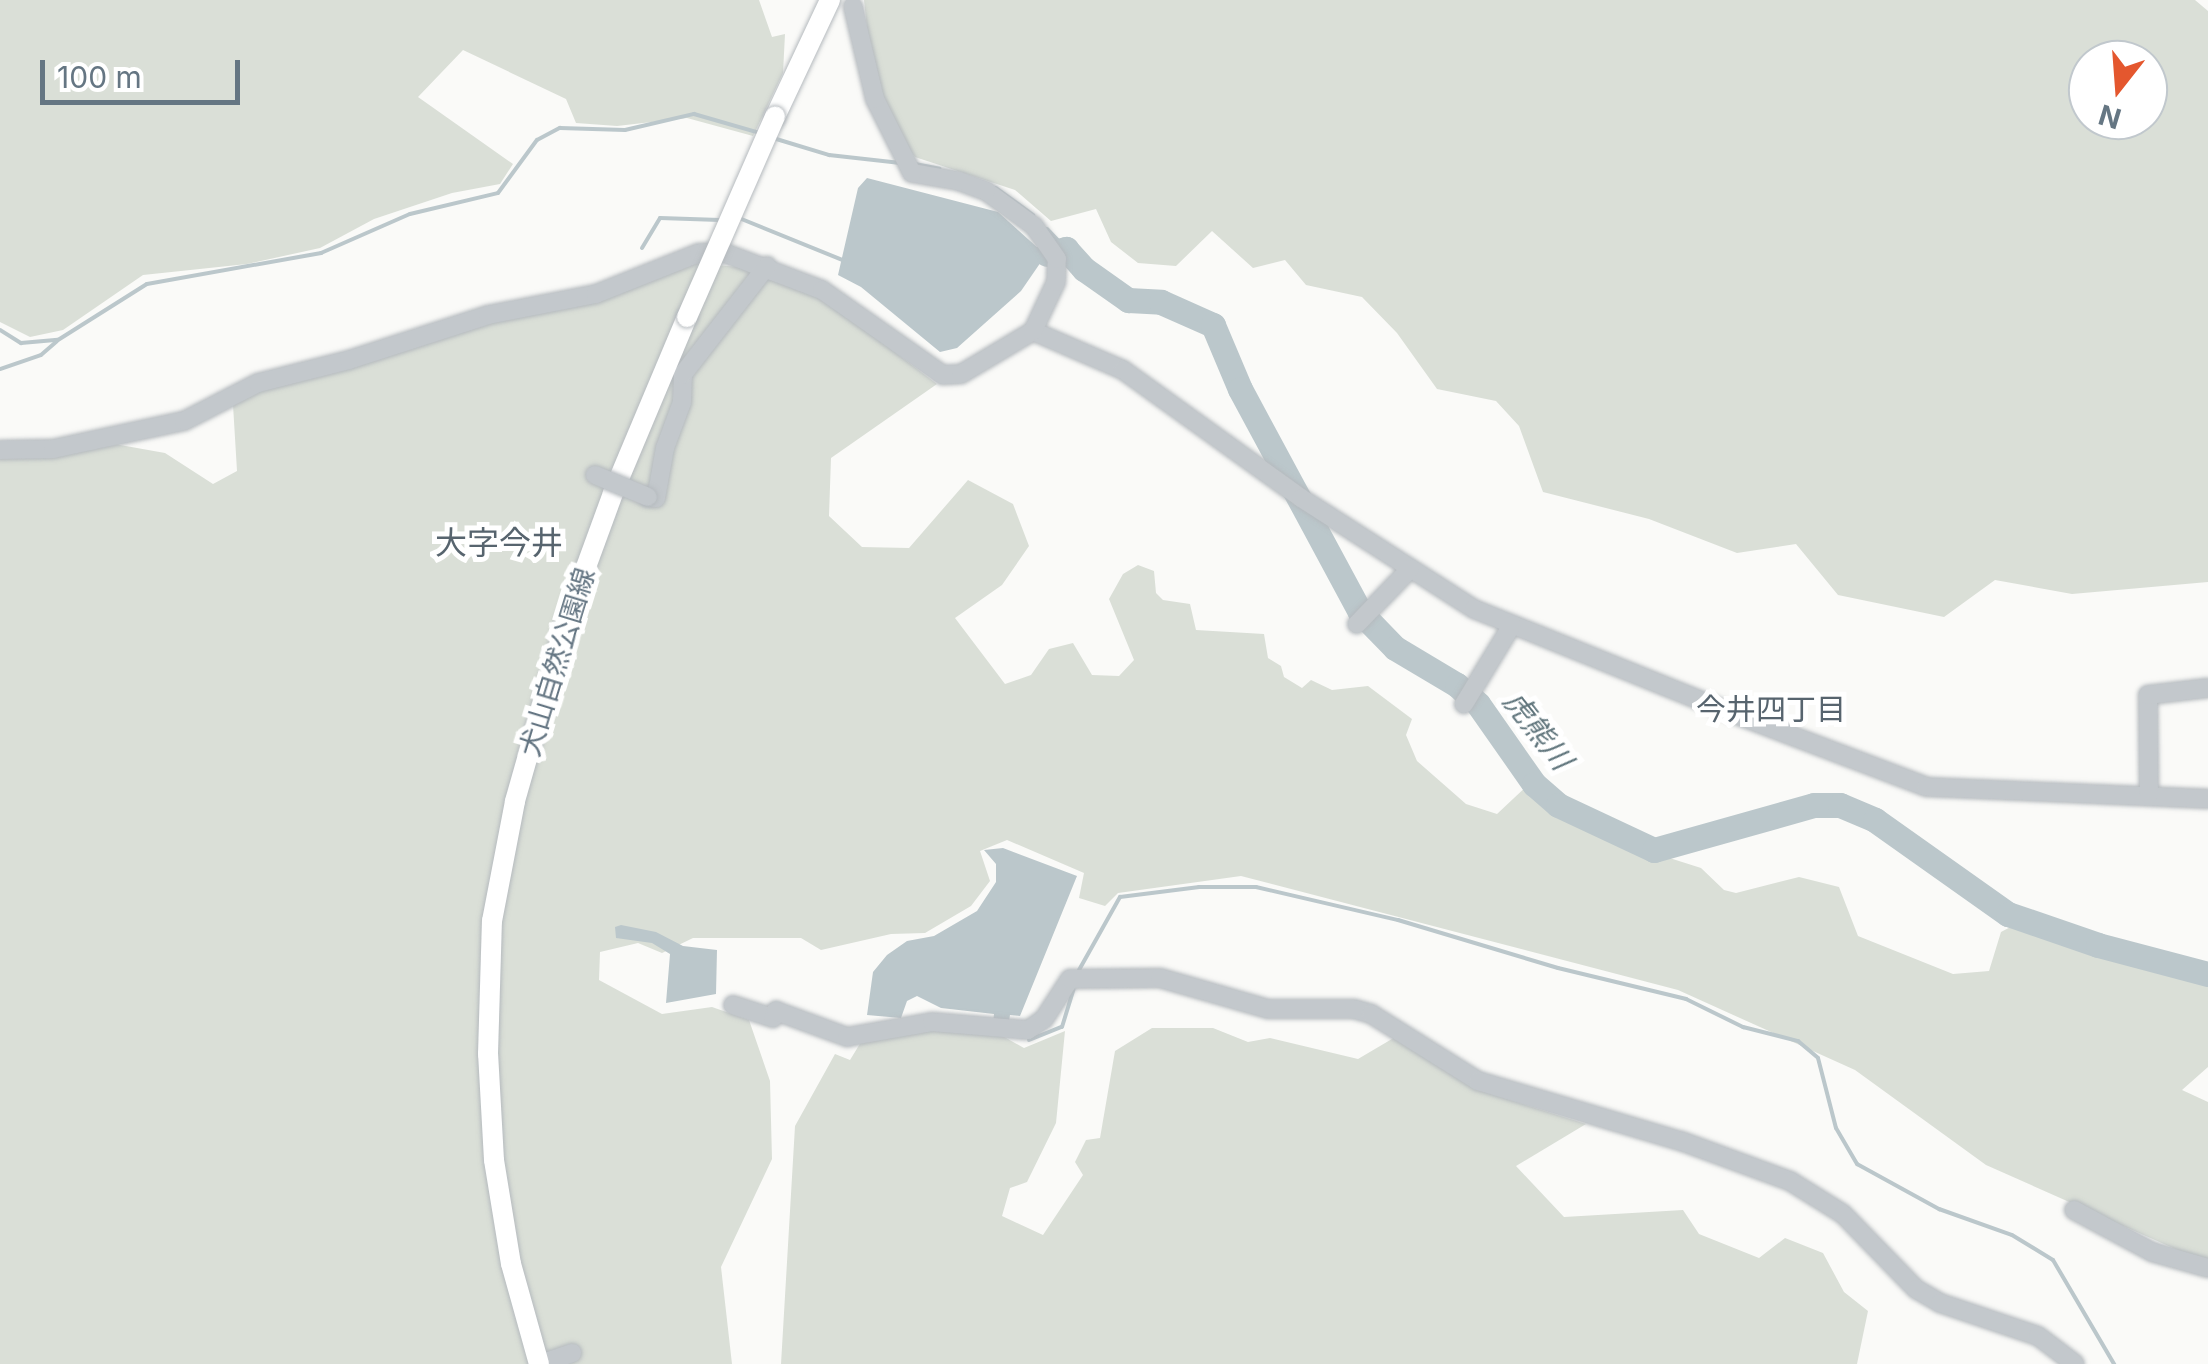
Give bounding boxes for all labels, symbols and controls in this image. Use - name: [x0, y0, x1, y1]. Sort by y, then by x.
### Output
- scale bar: [45, 40, 245, 102]
- north arrow: [2068, 40, 2168, 140]
- text: 100 m: [57, 59, 142, 95]
- text: N: [2095, 97, 2125, 136]
- district label: 大字今井: [435, 524, 563, 562]
- street label: 犬山自然公園線: [512, 563, 602, 761]
- water label: 虎熊川: [1496, 683, 1580, 777]
- district label: 今井四丁目: [1696, 691, 1846, 727]

